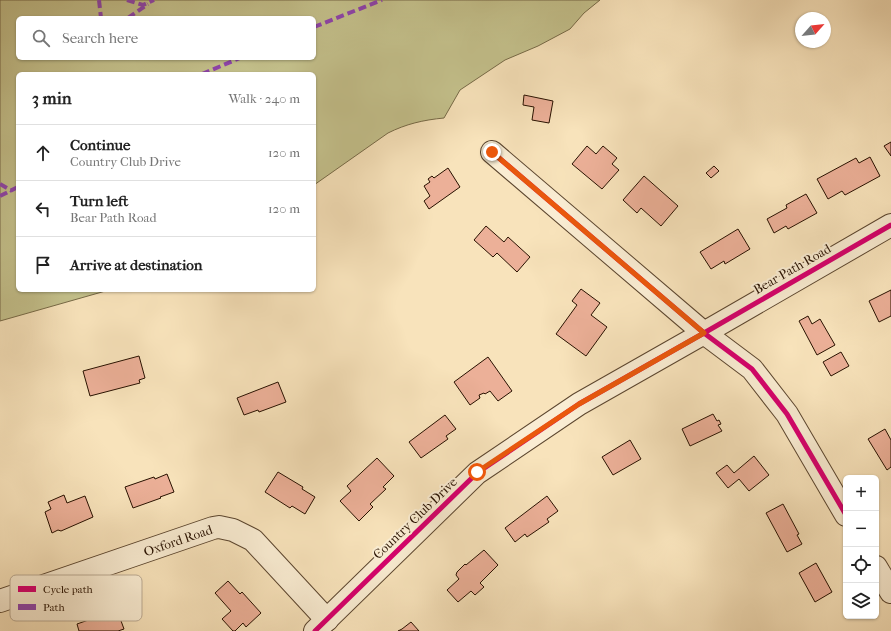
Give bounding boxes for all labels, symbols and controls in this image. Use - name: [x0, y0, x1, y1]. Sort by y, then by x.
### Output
- north arrow: [795, 12, 831, 48]
- search box: [16, 16, 316, 60]
- icon: search: [30, 27, 52, 49]
- text: Search here: [62, 29, 138, 47]
- text: 3 min: [32, 88, 72, 108]
- text: Walk · 240 m: [228, 91, 300, 106]
- text: Continue: [70, 136, 130, 154]
- icon: ahead: [32, 142, 54, 164]
- route end: [483, 143, 501, 161]
- text: 120 m: [268, 145, 300, 160]
- text: Country Club Drive: [70, 154, 181, 169]
- text: Turn left: [70, 192, 128, 210]
- icon: left: [32, 198, 54, 220]
- text: 120 m: [268, 201, 300, 216]
- text: Bear Path Road: [70, 210, 157, 225]
- street label: Bear Path Road: [751, 240, 834, 297]
- icon: arrive: [32, 254, 54, 276]
- text: Arrive at destination: [70, 256, 202, 274]
- route start: [468, 463, 486, 481]
- street label: Country Club Drive: [370, 474, 460, 562]
- map controls: [843, 475, 879, 619]
- button: +: [843, 475, 879, 511]
- button: −: [843, 511, 879, 547]
- street label: Oxford Road: [141, 521, 215, 559]
- button: locate: [843, 547, 879, 583]
- legend: [10, 575, 142, 621]
- text: Cycle path: [43, 583, 94, 596]
- button: layers: [843, 583, 879, 619]
- text: Path: [43, 601, 66, 614]

